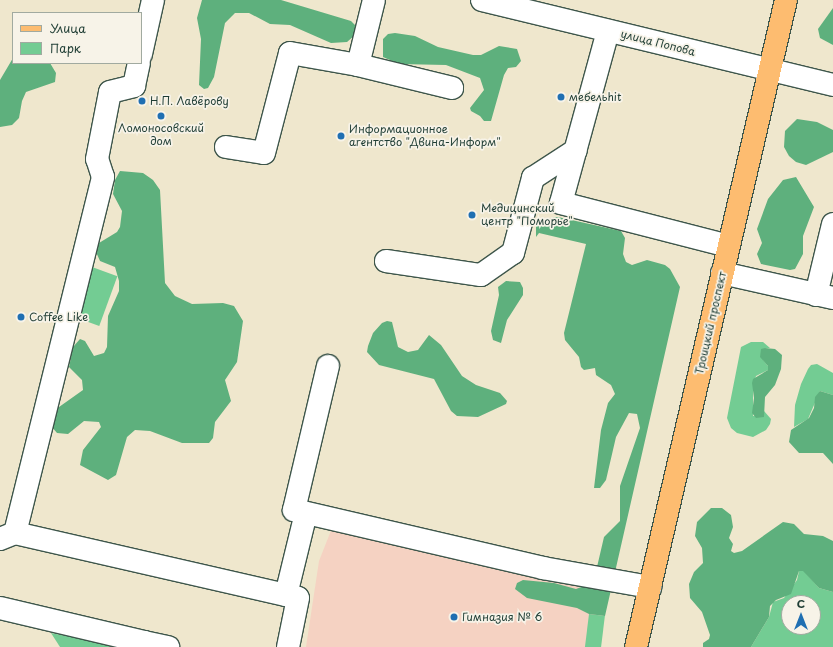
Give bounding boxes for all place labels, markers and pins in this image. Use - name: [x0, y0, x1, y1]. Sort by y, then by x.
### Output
- place label: мебельhit: [569, 90, 621, 104]
- marker: мебельhit: [556, 92, 566, 102]
- place label: Н.П. Лавёрову: [150, 94, 229, 108]
- marker: Н.П. Лавёрову: [137, 96, 147, 106]
- marker: Ломоносовский дом: [156, 111, 166, 121]
- place label: Ломоносовский дом: [118, 122, 204, 148]
- place label: Информационное агентство "Двина-Информ": [349, 123, 501, 149]
- marker: Информационное агентство "Двина-Информ": [336, 131, 346, 141]
- place label: Медицинский центр "Поморье": [481, 202, 573, 228]
- marker: Медицинский центр "Поморье": [466, 209, 478, 221]
- place label: Coffee Like: [29, 310, 89, 324]
- marker: Coffee Like: [16, 312, 26, 322]
- place label: Гимназия № 6: [462, 610, 542, 624]
- marker: Гимназия № 6: [449, 612, 459, 622]

